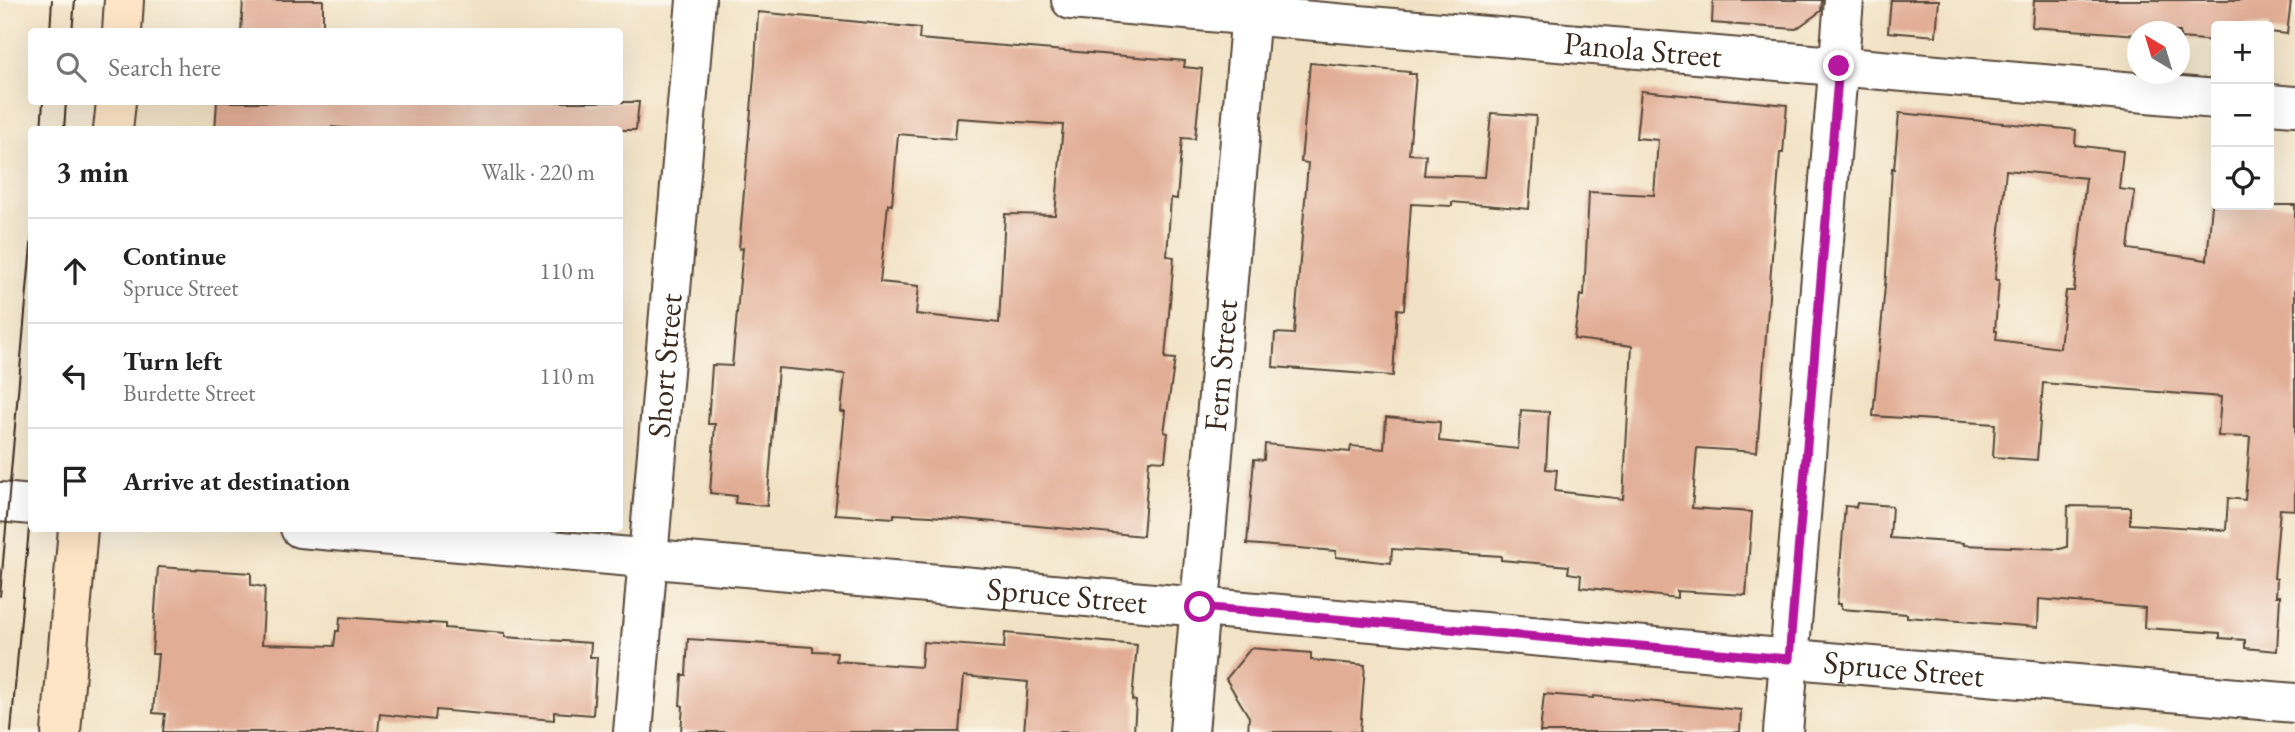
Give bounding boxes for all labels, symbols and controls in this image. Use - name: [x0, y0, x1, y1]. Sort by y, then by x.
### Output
- north arrow: [2127, 21, 2190, 84]
- map controls: [2211, 21, 2274, 210]
- button: +: [2211, 21, 2274, 84]
- street label: Panola Street: [1562, 22, 1724, 77]
- search box: [28, 28, 623, 105]
- icon: search: [52, 48, 90, 86]
- text: Search here: [108, 50, 221, 84]
- route end: [1823, 50, 1854, 81]
- button: −: [2211, 84, 2274, 147]
- button: locate: [2211, 147, 2274, 210]
- text: 3 min: [56, 152, 129, 191]
- text: Walk · 220 m: [481, 157, 595, 187]
- text: Continue: [123, 239, 226, 273]
- icon: ahead: [56, 252, 94, 290]
- text: 110 m: [539, 256, 595, 286]
- text: Spruce Street: [123, 273, 238, 303]
- street label: Short Street: [637, 291, 692, 439]
- street label: Fern Street: [1194, 298, 1247, 433]
- text: Turn left: [123, 344, 222, 378]
- icon: left: [56, 357, 94, 395]
- text: 110 m: [539, 361, 595, 391]
- text: Burdette Street: [123, 378, 255, 408]
- icon: arrive: [56, 462, 94, 500]
- text: Arrive at destination: [123, 464, 350, 498]
- street label: Spruce Street: [985, 567, 1149, 623]
- route start: [1184, 591, 1215, 622]
- street label: Spruce Street: [1822, 641, 1986, 697]

